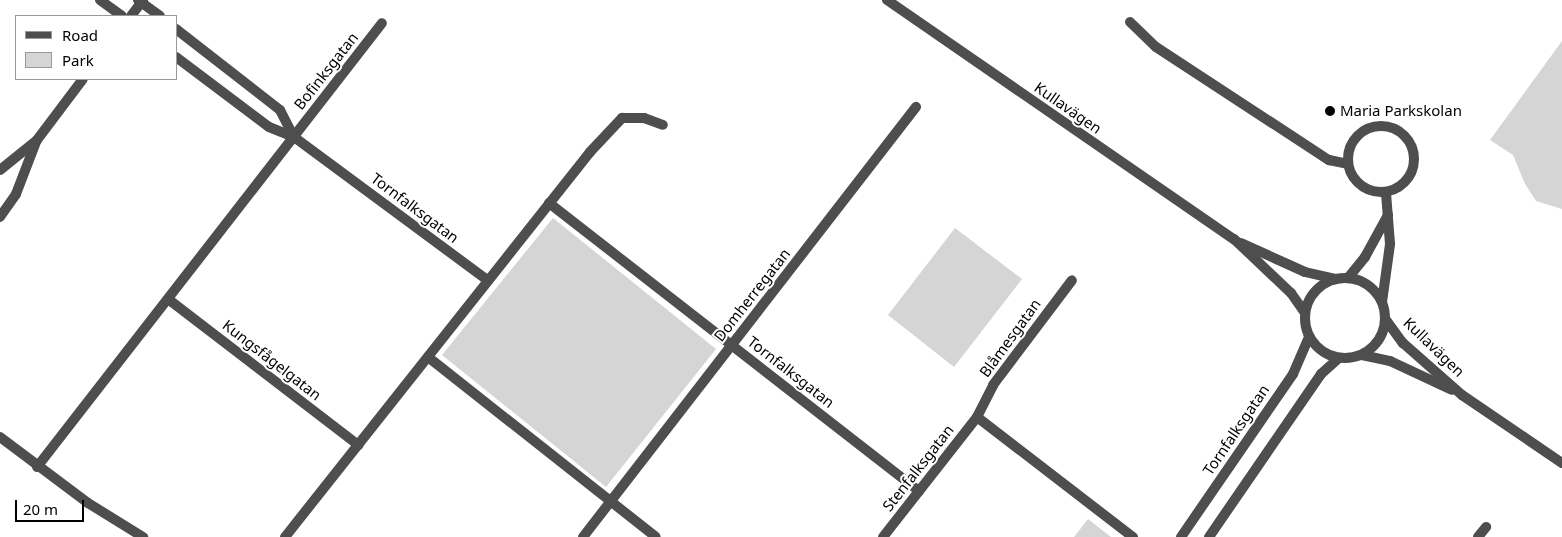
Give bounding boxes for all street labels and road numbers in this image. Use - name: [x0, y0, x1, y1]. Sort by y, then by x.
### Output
- street label: Bofinksgatan: [290, 29, 362, 113]
- street label: Kullavägen: [1031, 78, 1105, 138]
- street label: Tornfalksgatan: [368, 169, 462, 247]
- street label: Domherregatan: [710, 245, 794, 345]
- street label: Blåmesgatan: [976, 295, 1044, 381]
- street label: Kullavägen: [1400, 314, 1468, 380]
- street label: Kungsfågelgatan: [219, 316, 325, 404]
- street label: Tornfalksgatan: [744, 333, 838, 411]
- street label: Tornfalksgatan: [1199, 381, 1273, 479]
- street label: Stenfalksgatan: [879, 421, 957, 515]

